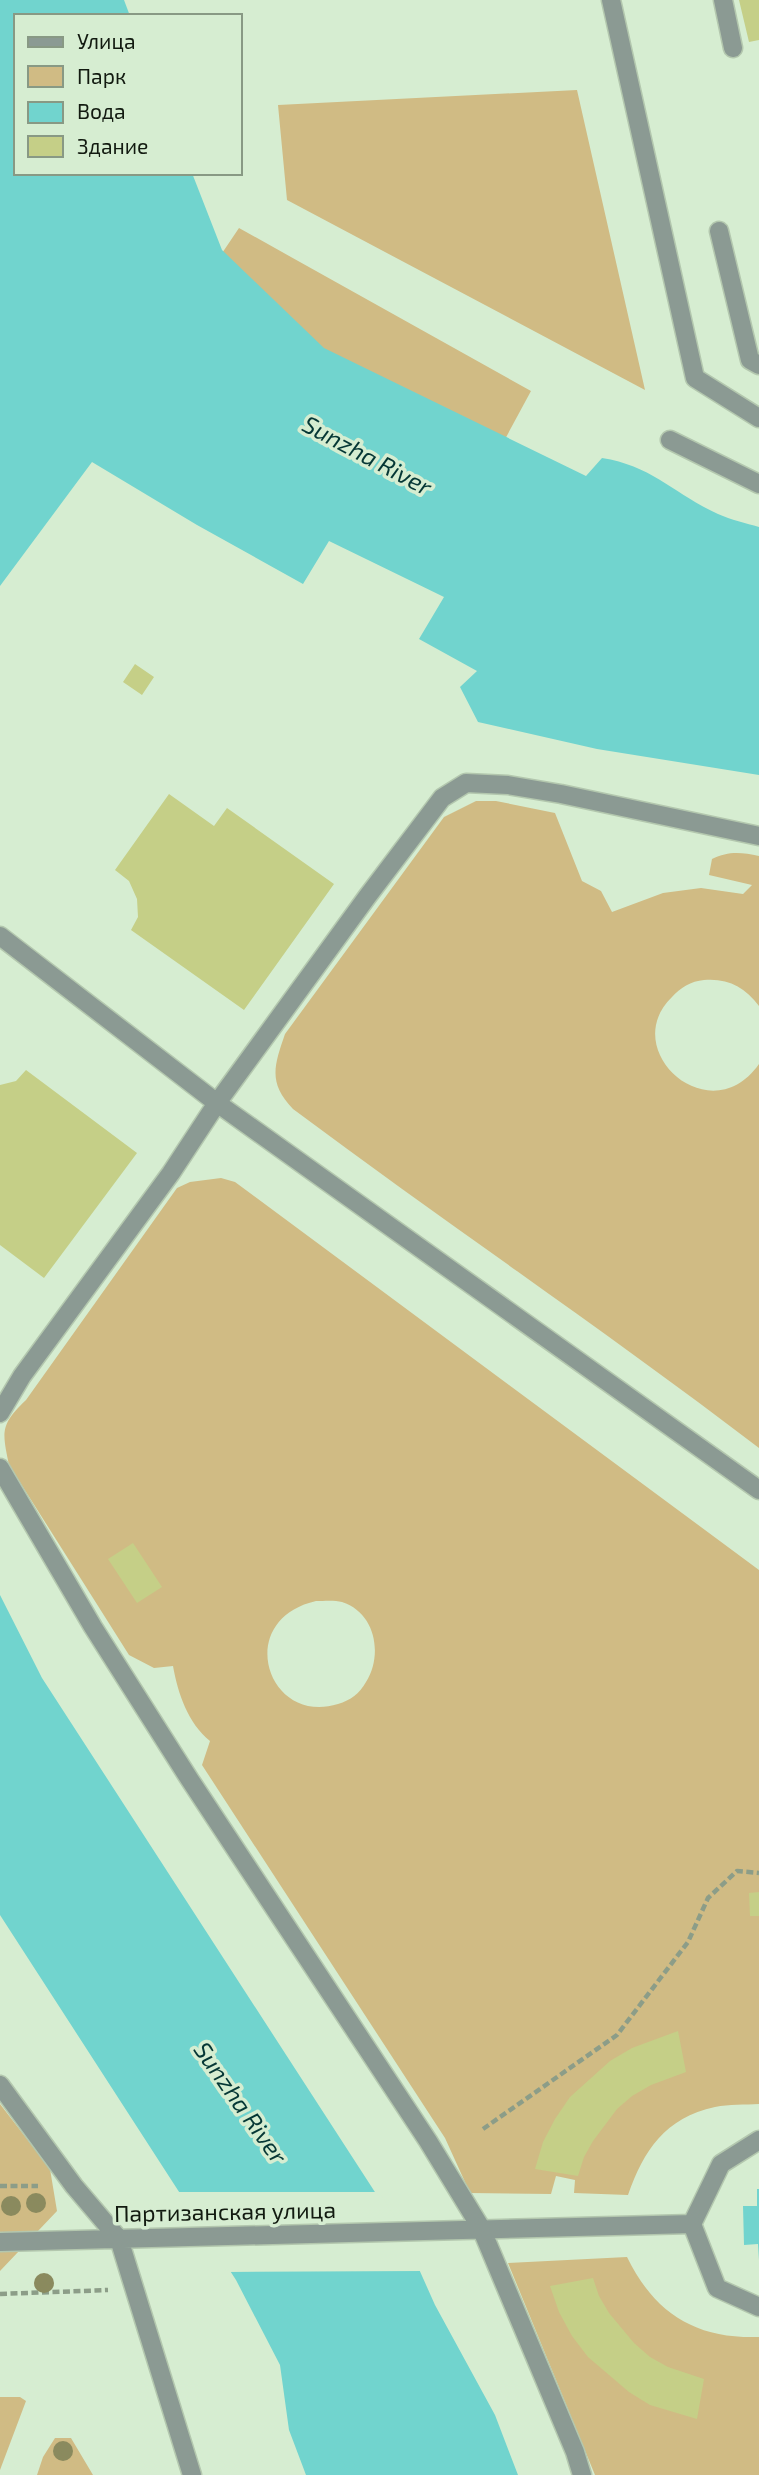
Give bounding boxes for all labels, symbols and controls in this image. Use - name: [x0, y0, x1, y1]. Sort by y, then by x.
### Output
- legend: [14, 14, 242, 175]
- text: Улица: [77, 28, 136, 53]
- text: Парк: [77, 63, 126, 88]
- text: Вода: [77, 98, 126, 123]
- text: Здание: [77, 133, 148, 158]
- water label: Sunzha River: [298, 409, 438, 501]
- water label: Sunzha River: [189, 2036, 294, 2169]
- street label: Партизанская улица: [114, 2195, 336, 2228]

